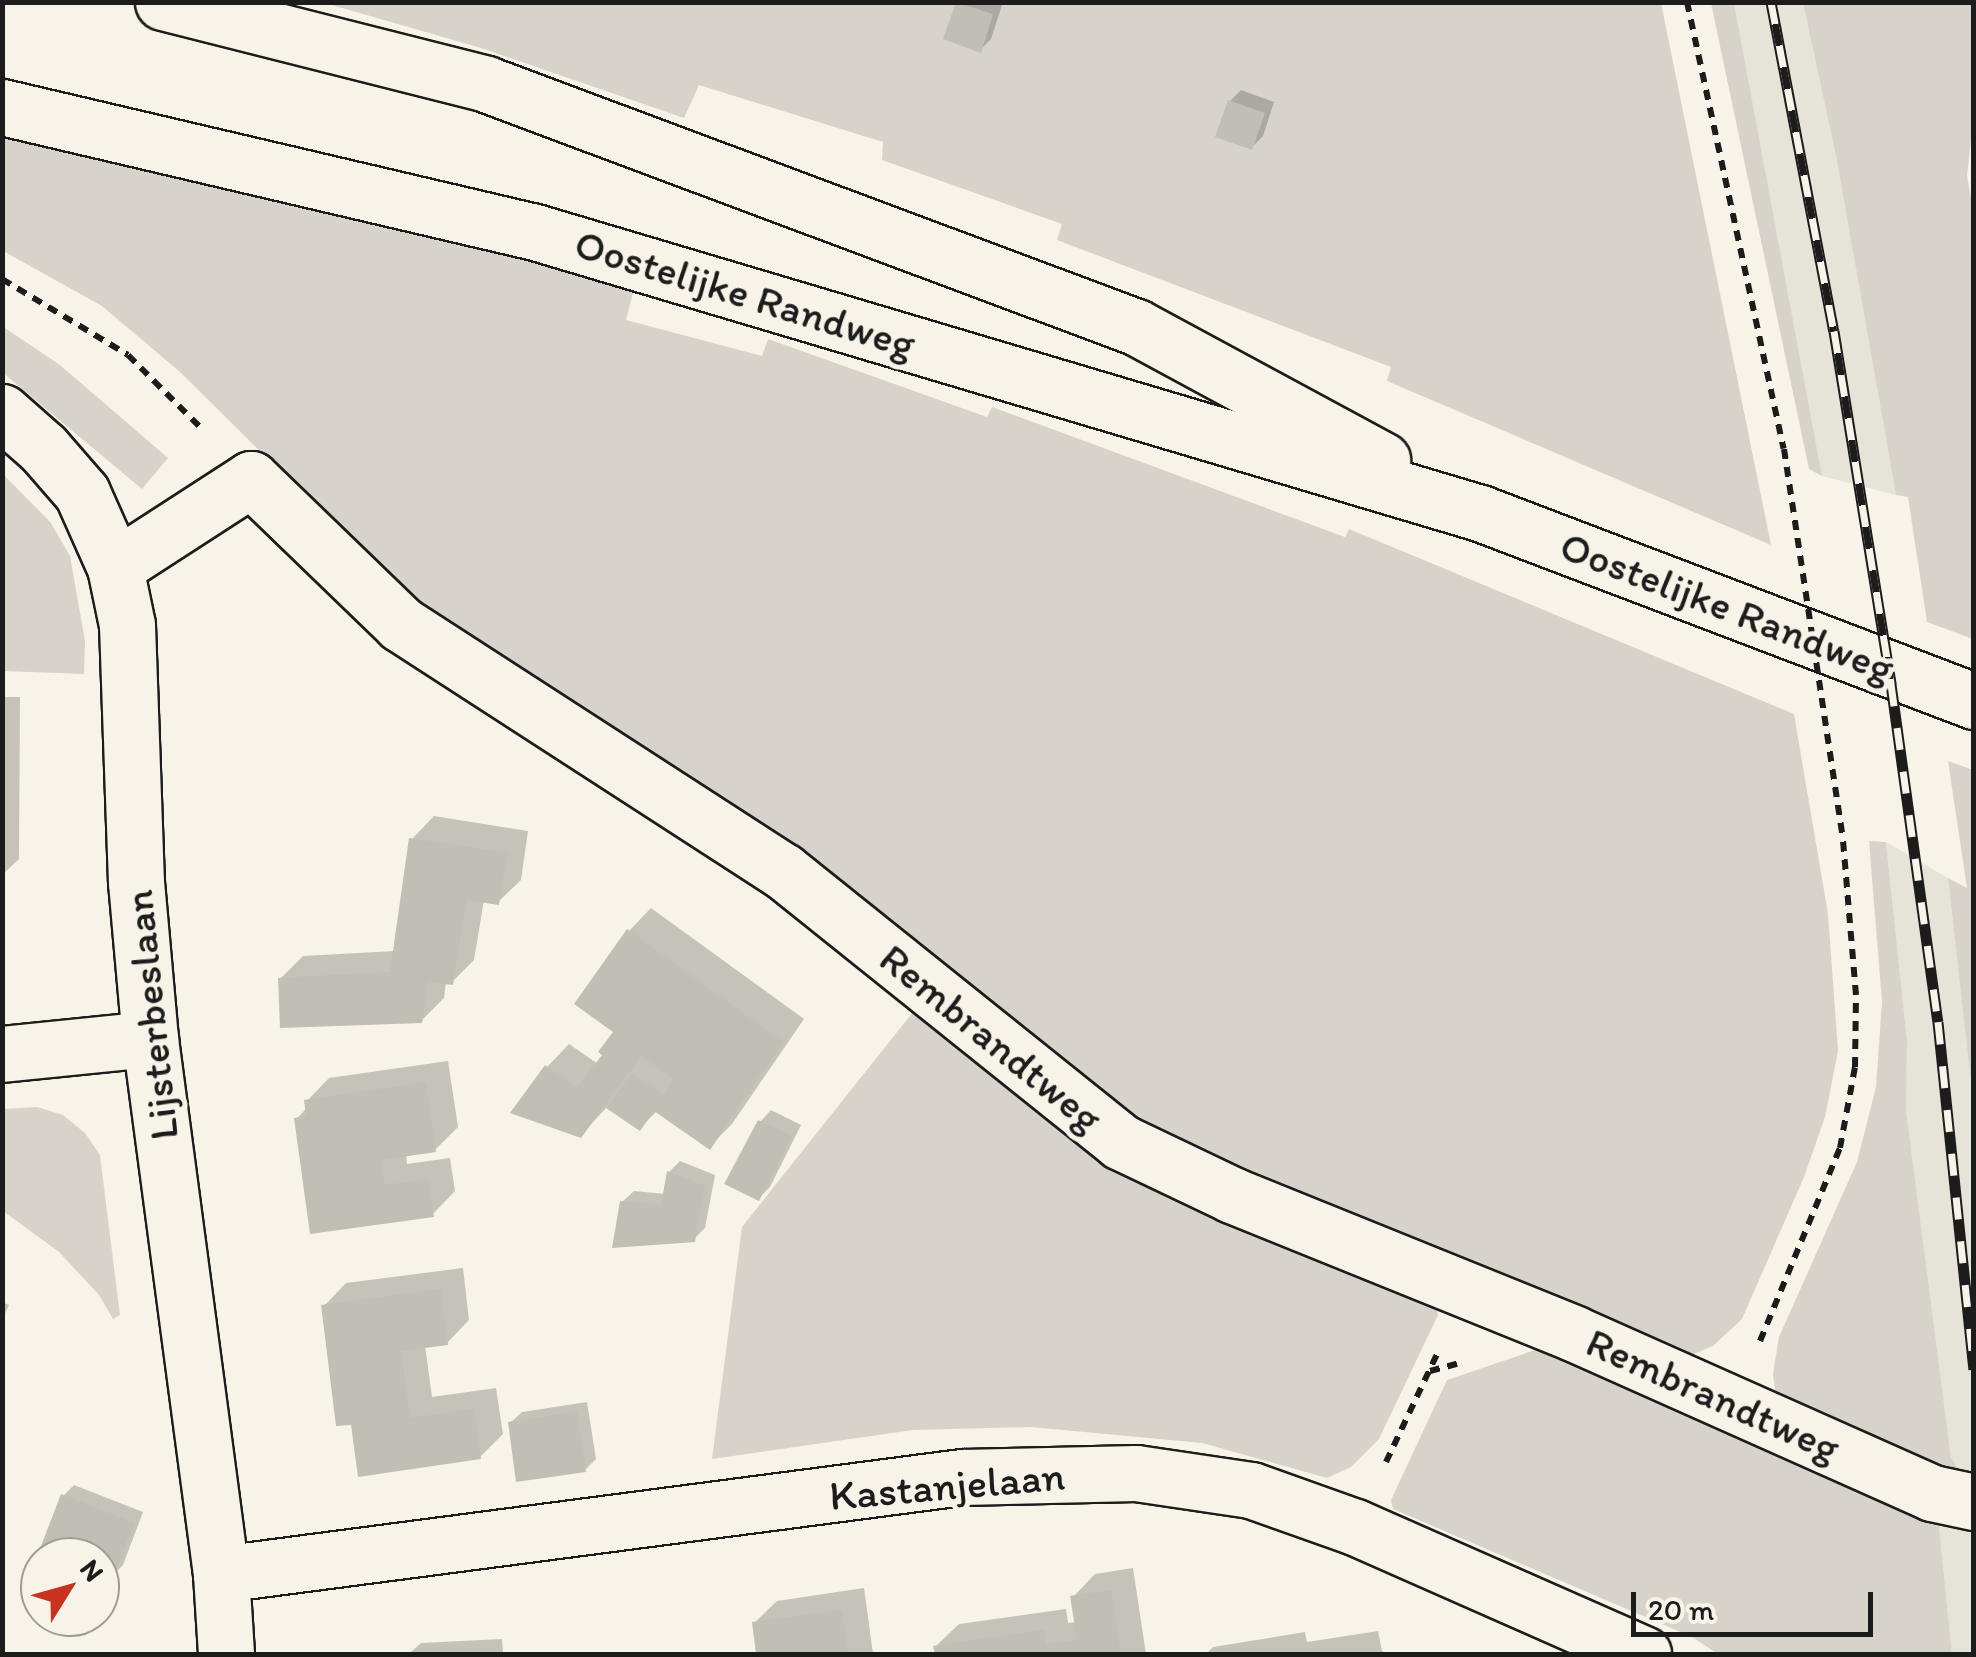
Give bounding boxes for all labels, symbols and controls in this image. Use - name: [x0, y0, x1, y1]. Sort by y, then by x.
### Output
- street label: Oostelijke Randweg: [569, 218, 921, 370]
- street label: Oostelijke Randweg: [1553, 520, 1901, 694]
- street label: Lijsterbeslaan: [113, 887, 189, 1143]
- street label: Rembrandtweg: [870, 933, 1112, 1143]
- street label: Rembrandtweg: [1579, 1317, 1847, 1473]
- street label: Kastanjelaan: [827, 1451, 1067, 1521]
- north arrow: [20, 1537, 120, 1637]
- text: N: [73, 1552, 112, 1588]
- scale bar: [1636, 1572, 1878, 1634]
- text: 20 m: [1648, 1591, 1714, 1628]

